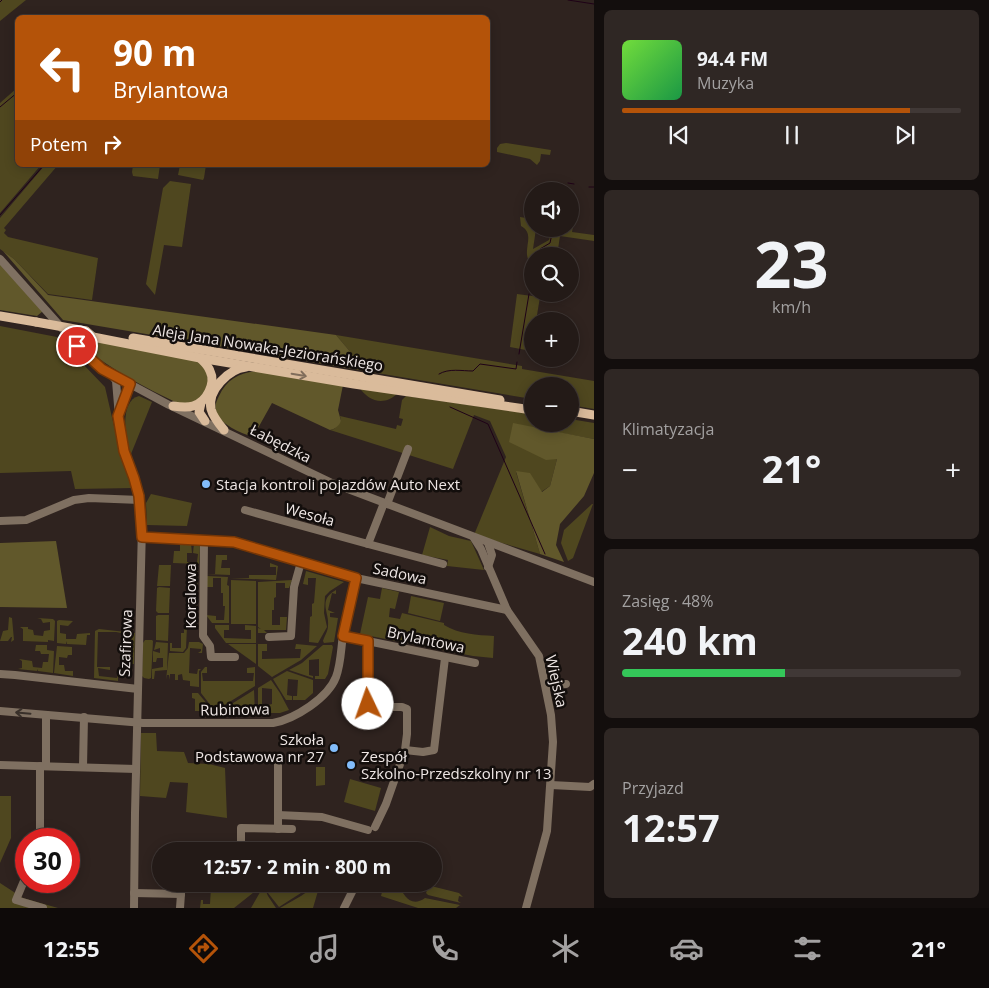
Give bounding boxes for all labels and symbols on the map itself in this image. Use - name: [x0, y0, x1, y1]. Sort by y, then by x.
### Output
- street label: Aleja Jana Nowaka-Jeziorańskiego: [151, 319, 385, 375]
- pin: [56, 325, 98, 367]
- one-way arrow: [291, 370, 307, 380]
- street label: Łabędzka: [247, 419, 315, 467]
- place label: Stacja kontroli pojazdów Auto Next: [216, 474, 460, 494]
- marker: Stacja kontroli pojazdów Auto Next: [200, 478, 212, 490]
- street label: Wesoła: [283, 498, 337, 530]
- street label: Sadowa: [371, 558, 429, 588]
- street label: Koralowa: [180, 563, 200, 629]
- street label: Szafirowa: [114, 609, 136, 677]
- street label: Brylantowa: [385, 621, 467, 657]
- street label: Wiejska: [541, 653, 573, 709]
- position arrow: [341, 677, 393, 729]
- street label: Rubinowa: [200, 698, 270, 720]
- one-way arrow: [16, 708, 32, 717]
- place label: Szkoła Podstawowa nr 27: [195, 729, 324, 766]
- marker: Szkoła Podstawowa nr 27: [328, 742, 340, 754]
- place label: Zespół Szkolno-Przedszkolny nr 13: [361, 746, 552, 783]
- marker: Zespół Szkolno-Przedszkolny nr 13: [345, 759, 357, 771]
- speed limit sign: 30: [15, 828, 80, 893]

